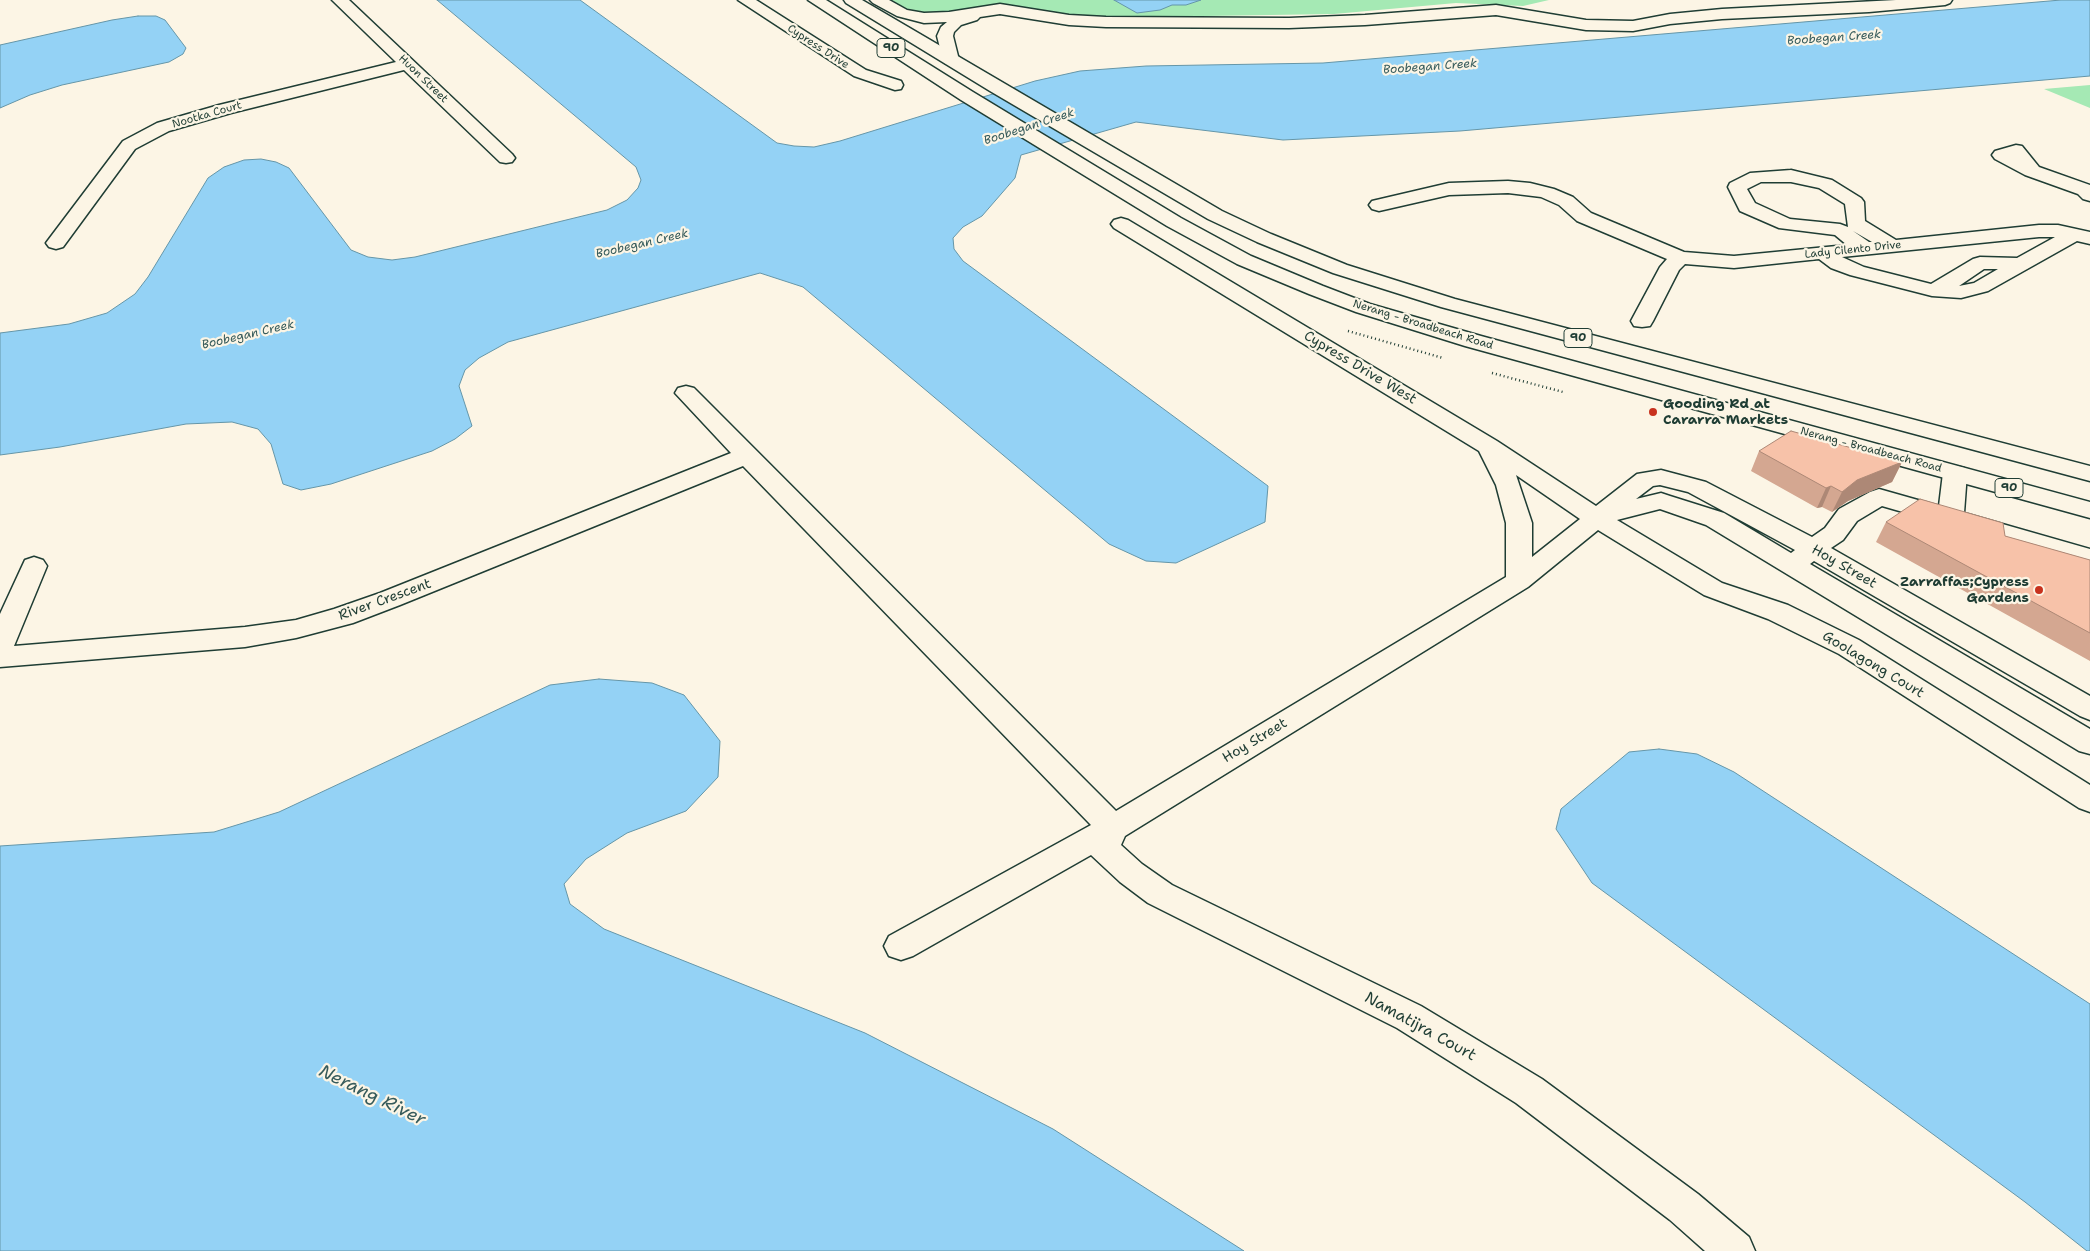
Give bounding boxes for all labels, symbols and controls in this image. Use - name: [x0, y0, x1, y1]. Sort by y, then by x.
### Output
- street label: Cypress Drive: [785, 22, 851, 72]
- water label: Boobegan Creek: [1787, 28, 1881, 48]
- road number: 90: [877, 38, 905, 58]
- street label: Huon Street: [395, 52, 451, 106]
- water label: Boobegan Creek: [1383, 57, 1477, 77]
- street label: Nootka Court: [171, 99, 243, 131]
- water label: Boobegan Creek: [982, 106, 1076, 148]
- water label: Boobegan Creek: [594, 226, 690, 262]
- street label: Lady Cilento Drive: [1804, 238, 1902, 262]
- street label: Nerang - Broadbeach Road: [1351, 297, 1495, 353]
- water label: Boobegan Creek: [200, 317, 296, 353]
- street label: Cypress Drive West: [1301, 328, 1419, 408]
- road number: 90: [1564, 328, 1592, 348]
- place label: Gooding Rd at Cararra Markets: [1663, 396, 1788, 428]
- marker: Gooding Rd at Cararra Markets: [1647, 406, 1659, 418]
- street label: Nerang - Broadbeach Road: [1799, 425, 1943, 475]
- road number: 90: [1995, 478, 2023, 498]
- street label: Hoy Street: [1808, 542, 1880, 592]
- place label: Zarraffas;Cypress Gardens: [1900, 574, 2029, 606]
- street label: River Crescent: [336, 575, 434, 625]
- marker: Zarraffas;Cypress Gardens: [2033, 584, 2045, 596]
- street label: Goolagong Court: [1819, 628, 1927, 702]
- street label: Hoy Street: [1220, 715, 1290, 767]
- street label: Namatijra Court: [1361, 988, 1479, 1066]
- water label: Nerang River: [315, 1061, 429, 1131]

